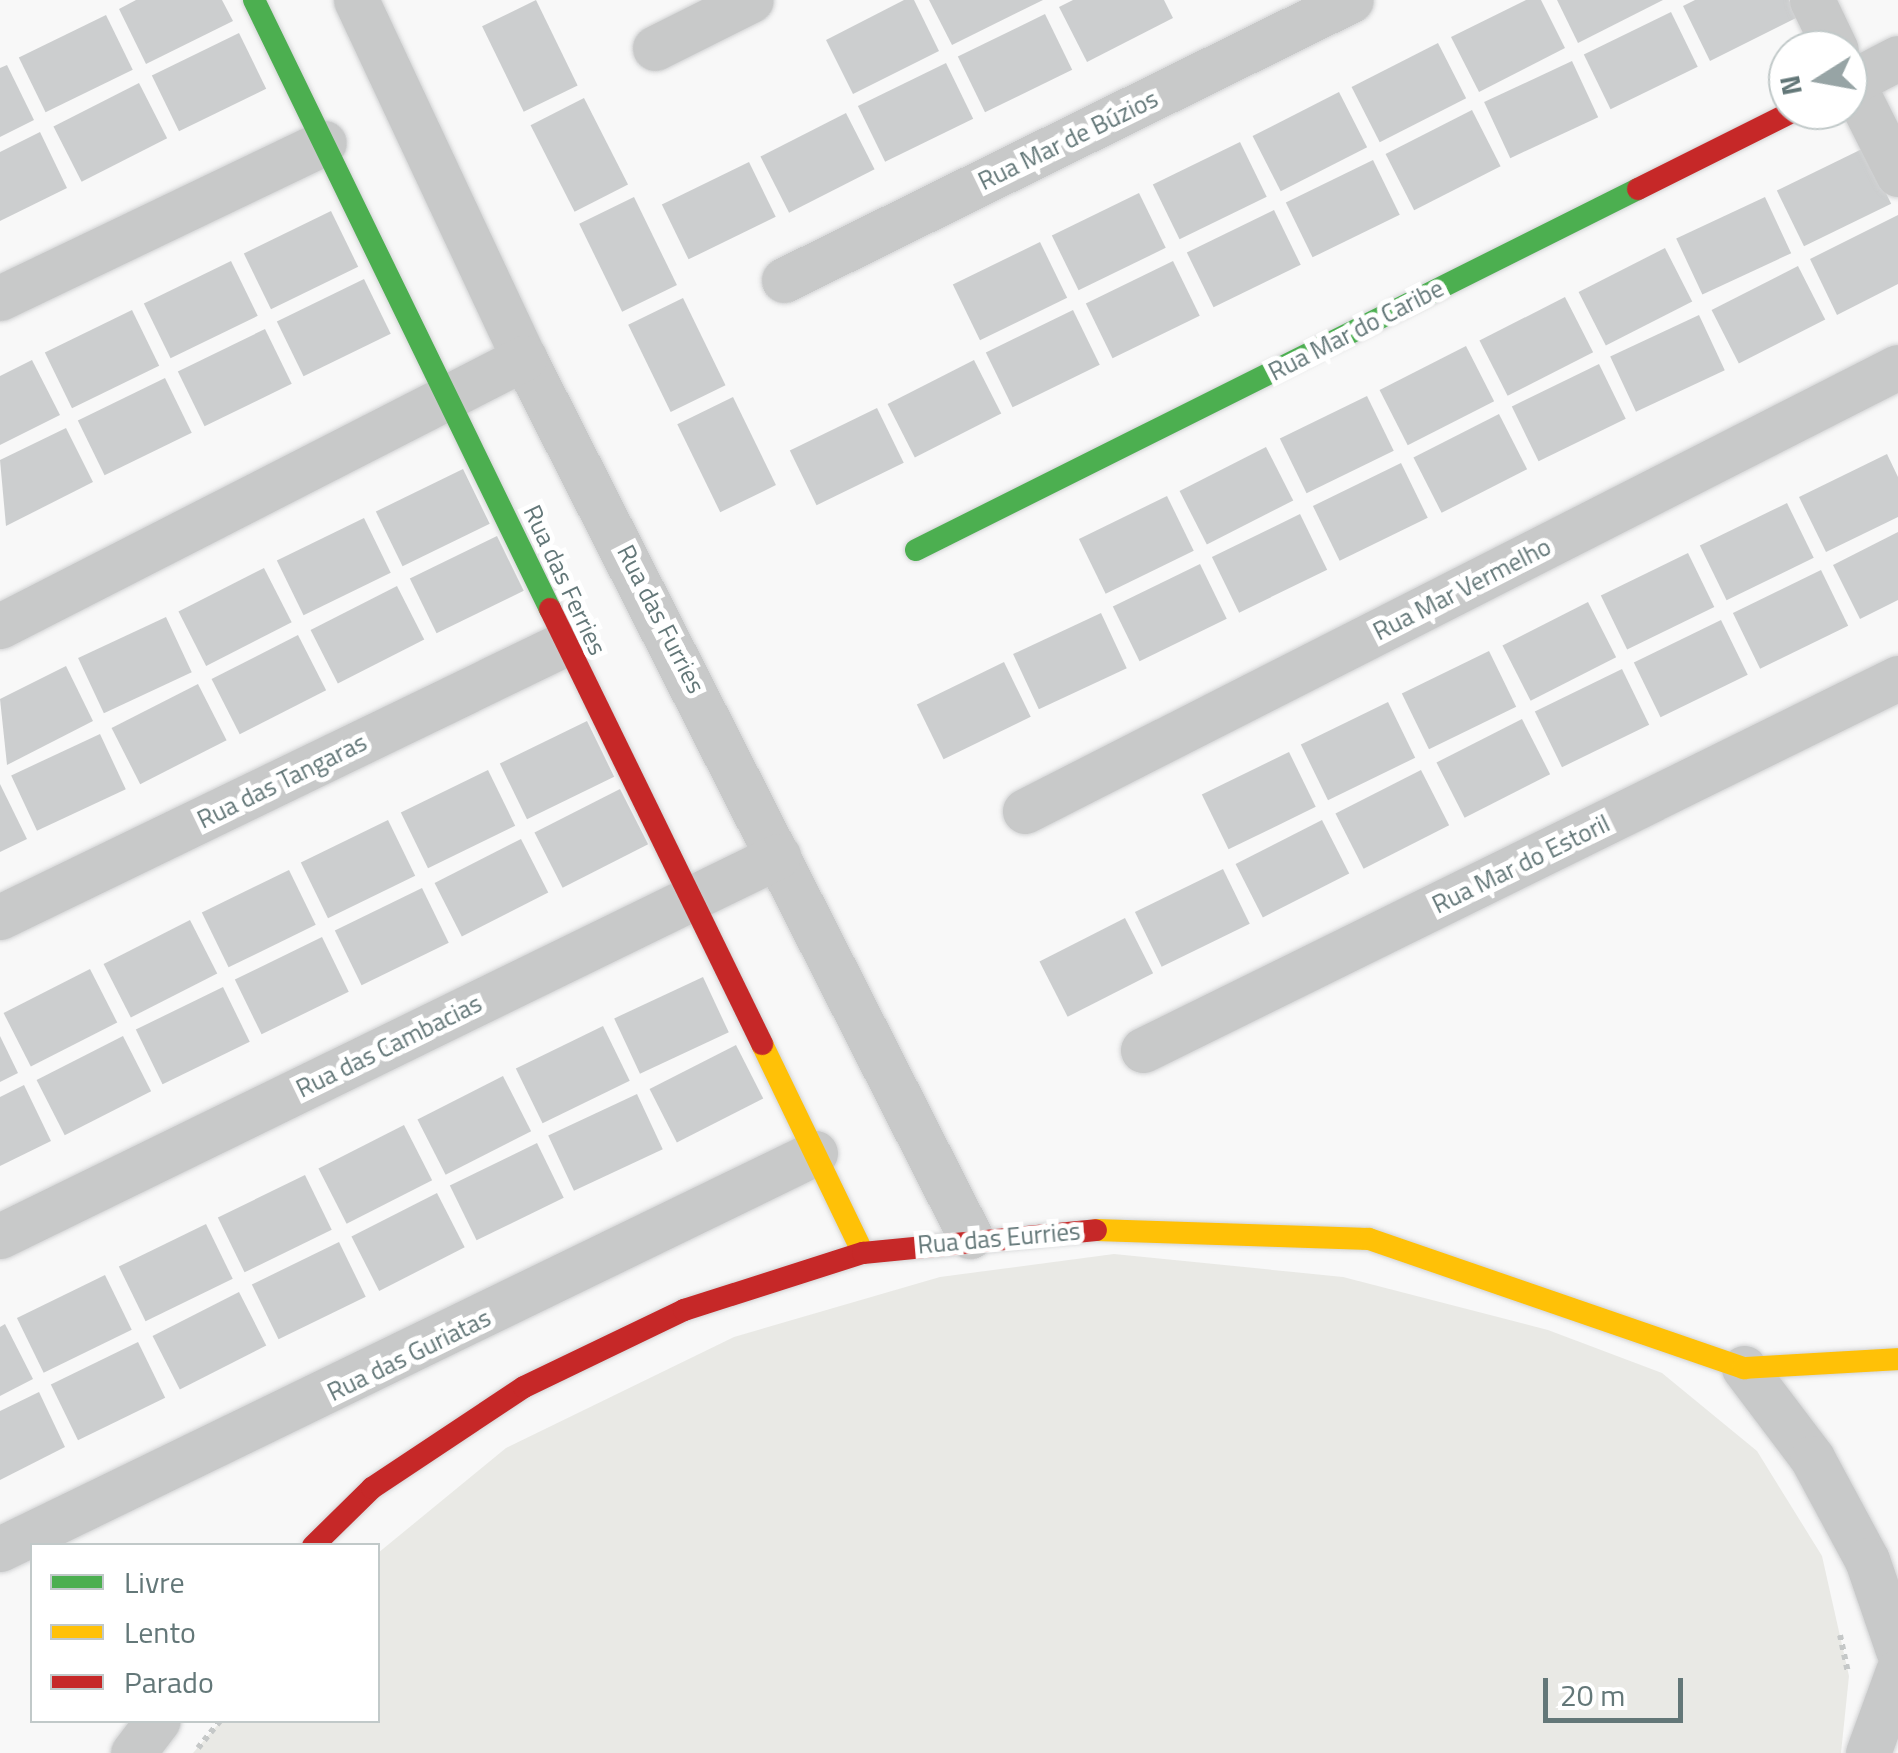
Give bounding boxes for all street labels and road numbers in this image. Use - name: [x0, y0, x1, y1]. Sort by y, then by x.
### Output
- street label: Rua Mar de Búzios: [973, 84, 1163, 196]
- street label: Rua Mar do Caribe: [1264, 273, 1448, 387]
- street label: Rua das Ferries: [517, 500, 613, 660]
- street label: Rua Mar Vermelho: [1368, 531, 1556, 647]
- street label: Rua das Furries: [611, 540, 711, 698]
- street label: Rua das Tangaras: [192, 727, 372, 835]
- street label: Rua Mar do Estoril: [1427, 808, 1615, 920]
- street label: Rua das Cambacias: [291, 988, 487, 1104]
- street label: Rua das Eurries: [916, 1216, 1082, 1260]
- street label: Rua das Guriatas: [323, 1303, 495, 1407]

